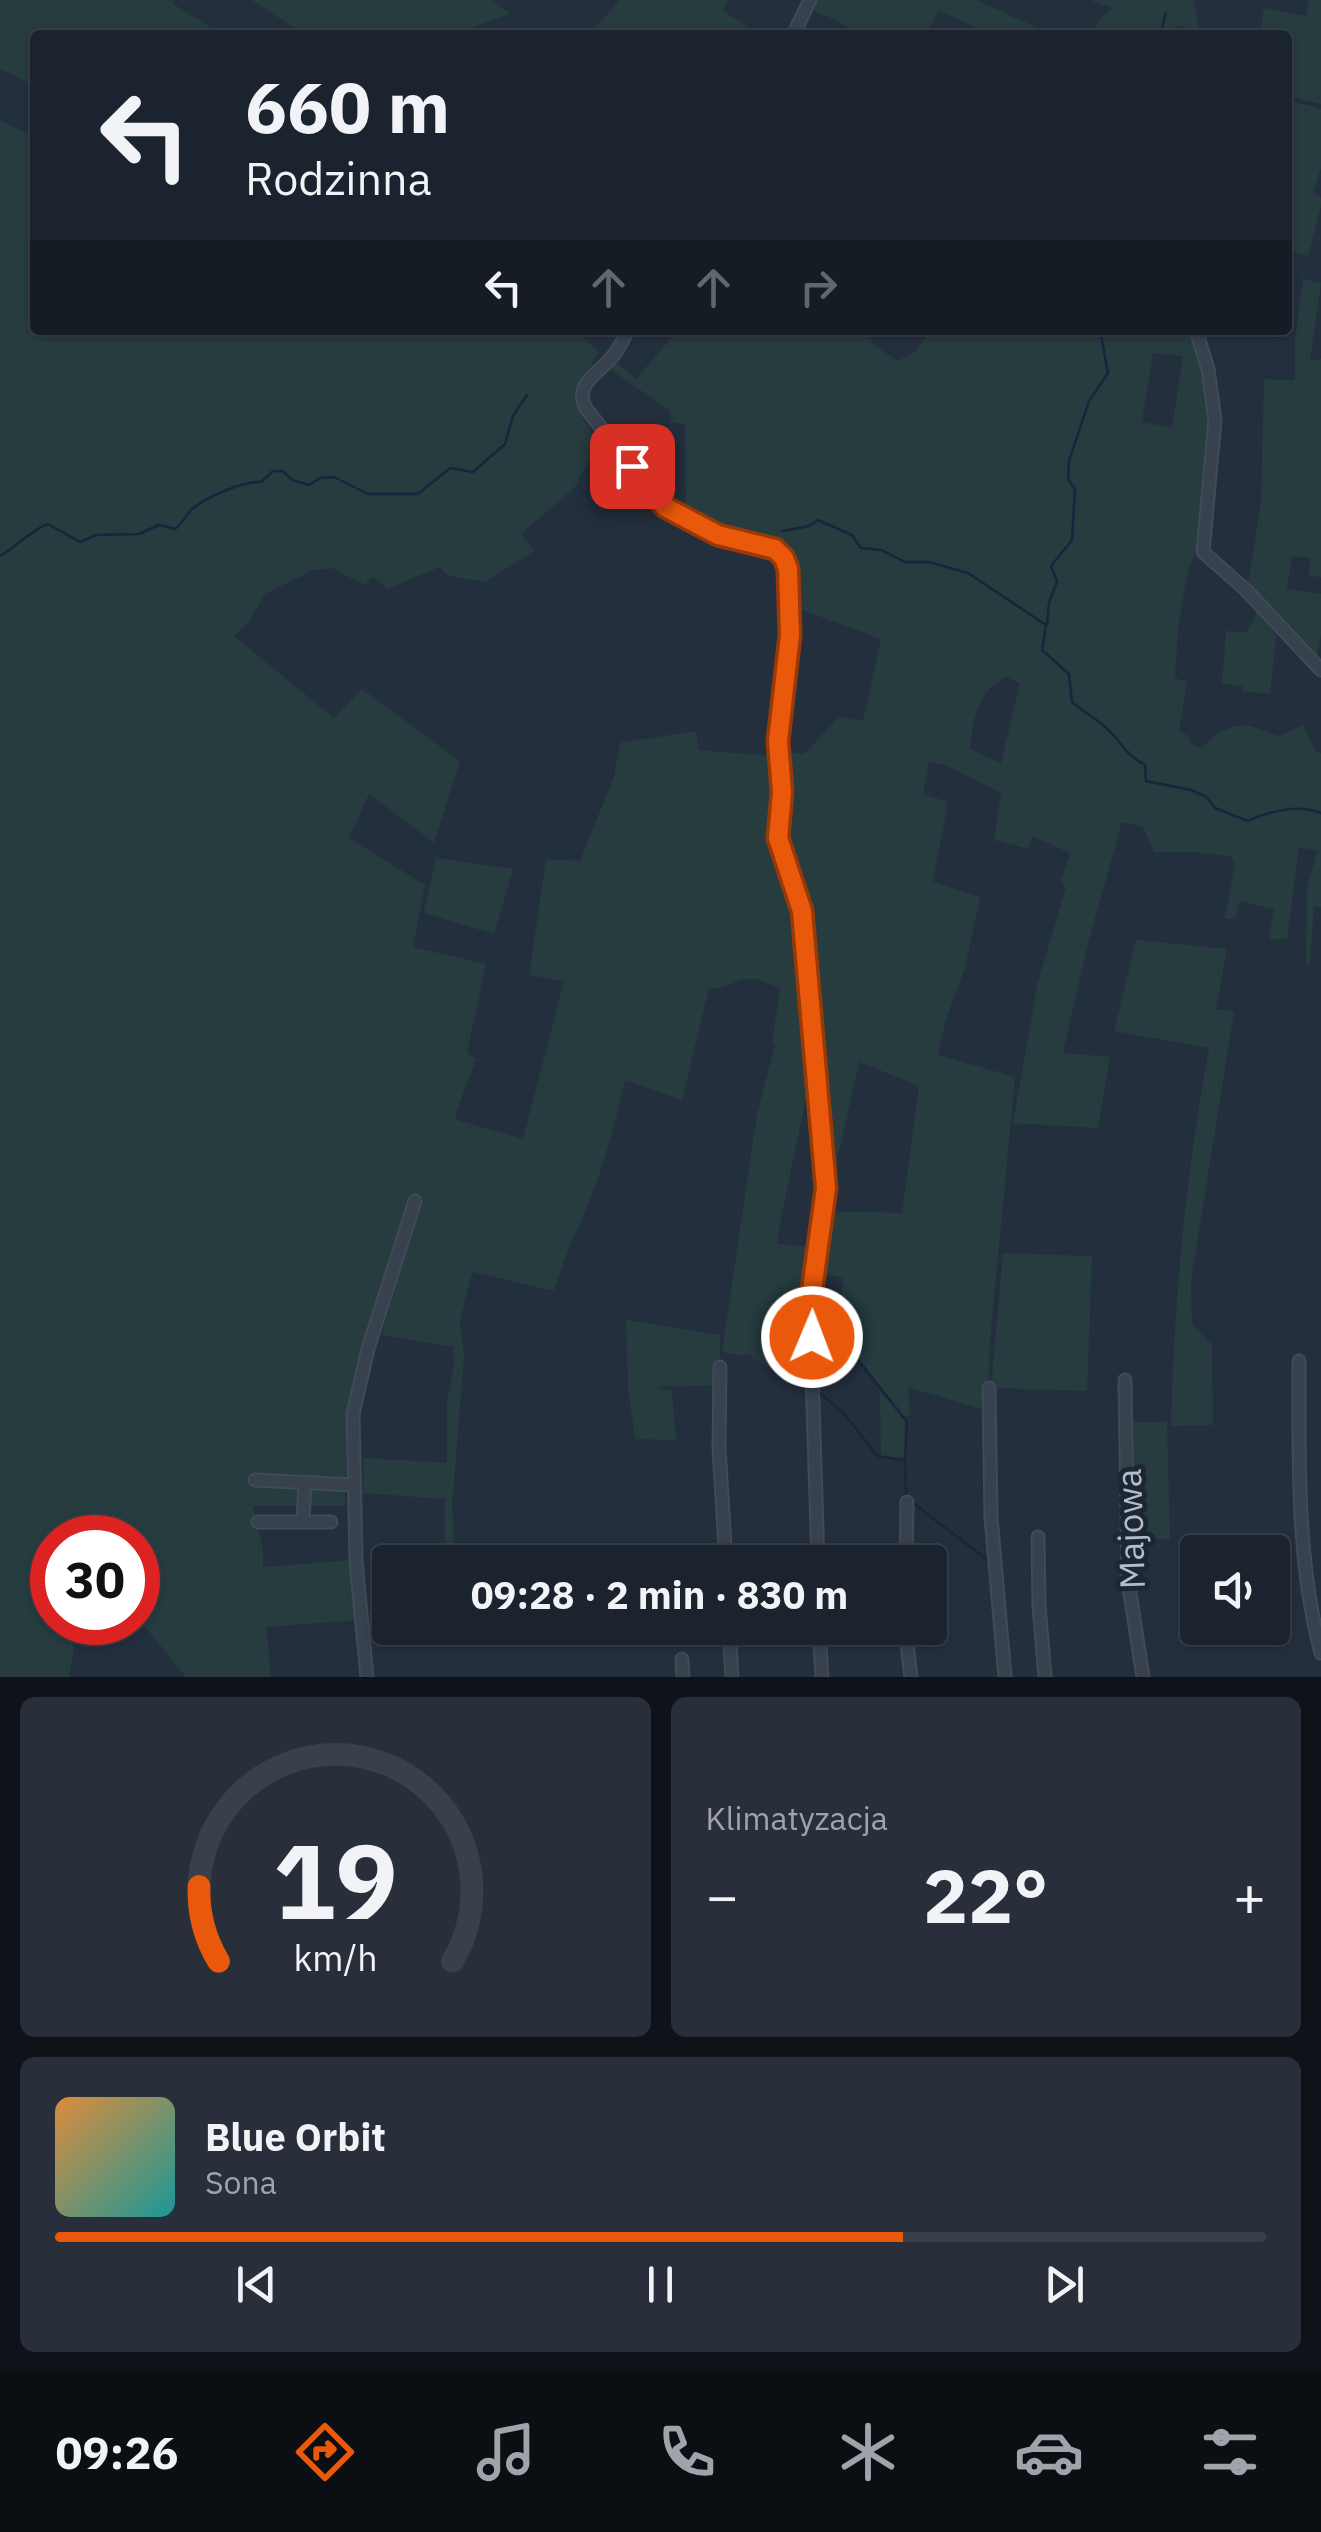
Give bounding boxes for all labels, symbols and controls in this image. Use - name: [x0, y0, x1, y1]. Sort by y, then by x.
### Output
- text: 660 m: [245, 61, 450, 152]
- icon: left: [80, 70, 210, 200]
- text: Rodzinna: [245, 149, 432, 207]
- icon: left: [476, 260, 531, 315]
- icon: ahead: [581, 260, 636, 315]
- icon: ahead: [686, 260, 741, 315]
- icon: right: [791, 260, 846, 315]
- pin: [590, 424, 675, 509]
- icon: arrive: [605, 439, 660, 494]
- position arrow: [760, 1285, 864, 1389]
- street label: Majowa: [1105, 1468, 1155, 1590]
- speed limit sign: 30: [30, 1515, 160, 1645]
- map controls: [1180, 1535, 1290, 1645]
- button: sound: [1180, 1535, 1290, 1645]
- text: 09:28 · 2 min · 830 m: [471, 1570, 848, 1619]
- text: Klimatyzacja: [706, 1797, 888, 1839]
- text: 19: [273, 1812, 398, 1948]
- text: 22°: [923, 1846, 1048, 1944]
- text: −: [706, 1860, 739, 1931]
- text: +: [1233, 1860, 1266, 1931]
- text: km/h: [293, 1934, 377, 1981]
- text: Blue Orbit: [205, 2112, 386, 2161]
- text: Sona: [205, 2161, 277, 2203]
- icon: previous: [229, 2257, 284, 2312]
- icon: pause: [633, 2257, 688, 2312]
- icon: next: [1037, 2257, 1092, 2312]
- icon: directions: [290, 2417, 360, 2487]
- icon: music: [471, 2417, 541, 2487]
- icon: phone: [652, 2417, 722, 2487]
- icon: climate: [833, 2417, 903, 2487]
- icon: car: [1014, 2417, 1084, 2487]
- icon: filters: [1195, 2417, 1265, 2487]
- text: 09:26: [56, 2423, 178, 2481]

